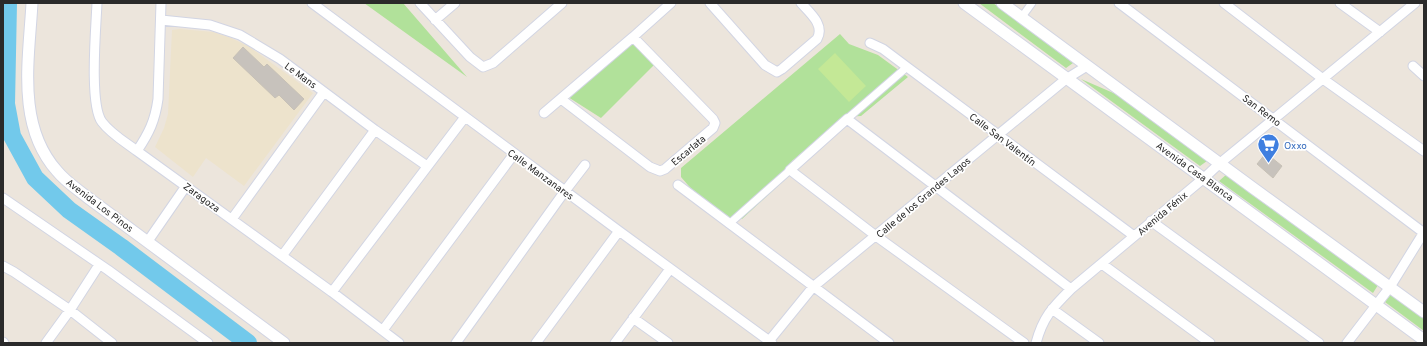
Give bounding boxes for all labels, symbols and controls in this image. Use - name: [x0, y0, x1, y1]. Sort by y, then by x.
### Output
- street label: Le Mans: [281, 60, 319, 92]
- street label: San Remo: [1239, 92, 1283, 130]
- street label: Calle San Valentín: [966, 111, 1038, 170]
- supermarket icon: Oxxo: [1256, 132, 1282, 165]
- street label: Escarlata: [669, 133, 709, 169]
- street label: Avenida Casa Blanca: [1153, 140, 1235, 205]
- place label: Oxxo: [1284, 140, 1307, 153]
- street label: Calle Manzanares: [505, 147, 576, 204]
- street label: Calle de los Grandes Lagos: [874, 155, 974, 242]
- street label: Avenida Los Pinos: [63, 177, 136, 236]
- street label: Zaragoza: [180, 181, 222, 216]
- street label: Avenida Fénix: [1135, 189, 1191, 239]

